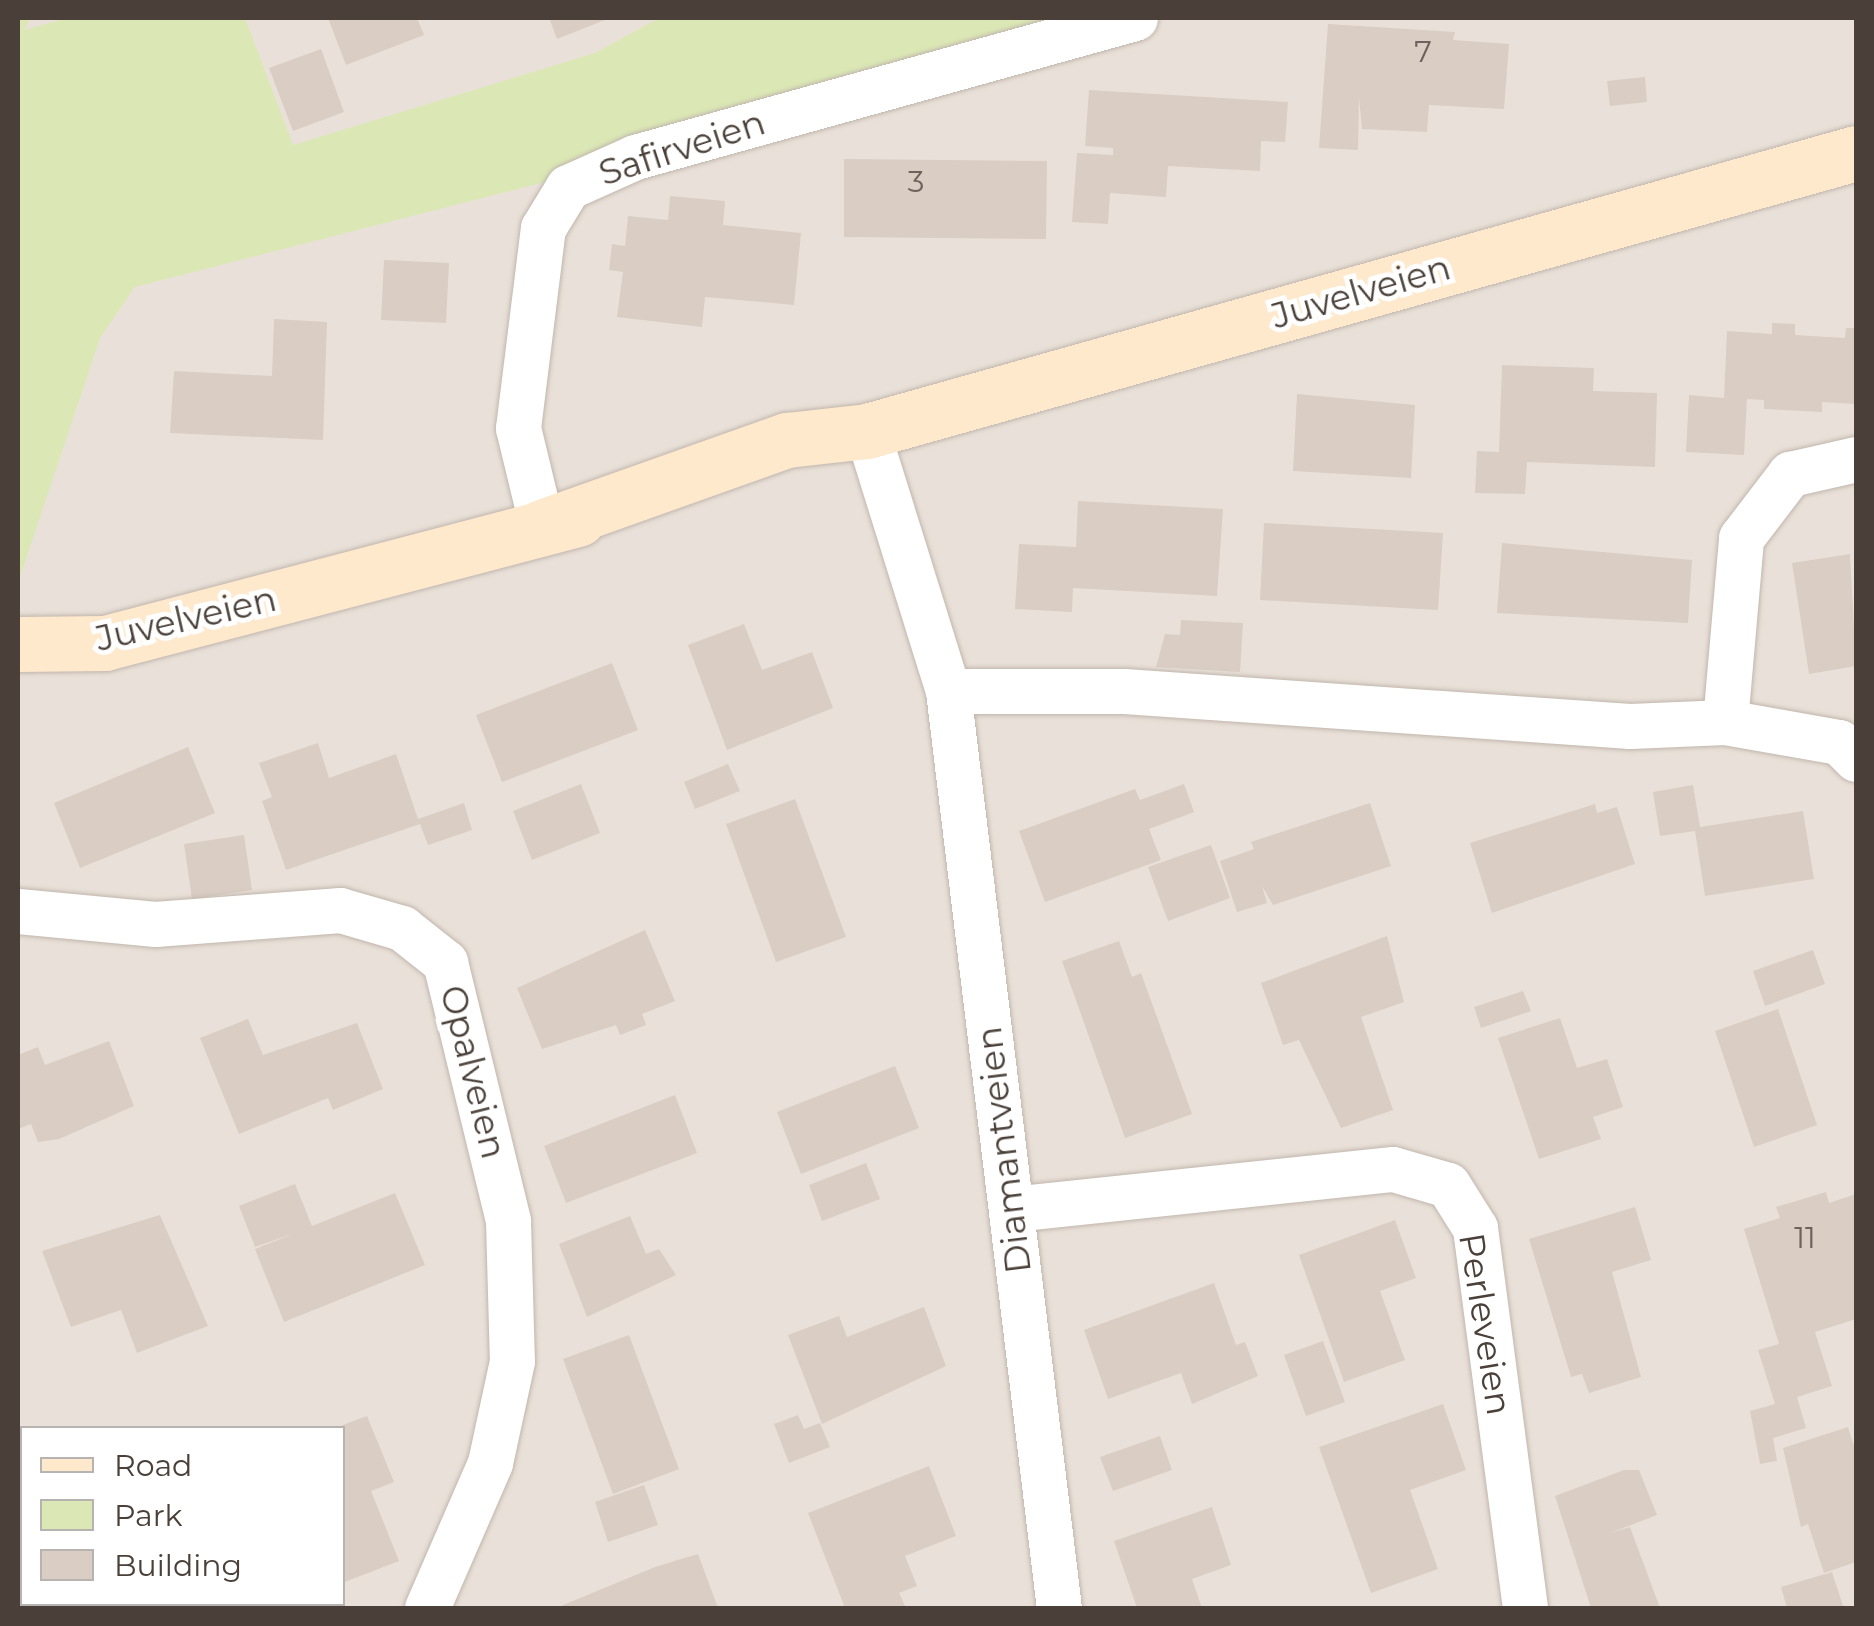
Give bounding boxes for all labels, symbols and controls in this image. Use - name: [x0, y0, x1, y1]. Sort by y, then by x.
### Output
- house number: 7: [1414, 34, 1432, 70]
- street label: Safirveien: [594, 101, 770, 195]
- house number: 3: [908, 164, 924, 200]
- street label: Juvelveien: [1267, 246, 1455, 338]
- street label: Juvelveien: [92, 578, 280, 660]
- street label: Opalveien: [431, 981, 515, 1163]
- street label: Diamantveien: [968, 1024, 1040, 1276]
- house number: 11: [1794, 1220, 1816, 1256]
- street label: Perleveien: [1450, 1230, 1520, 1418]
- legend: [20, 1426, 345, 1606]
- text: Road: [114, 1447, 192, 1484]
- text: Park: [114, 1497, 183, 1534]
- text: Building: [114, 1547, 242, 1584]

